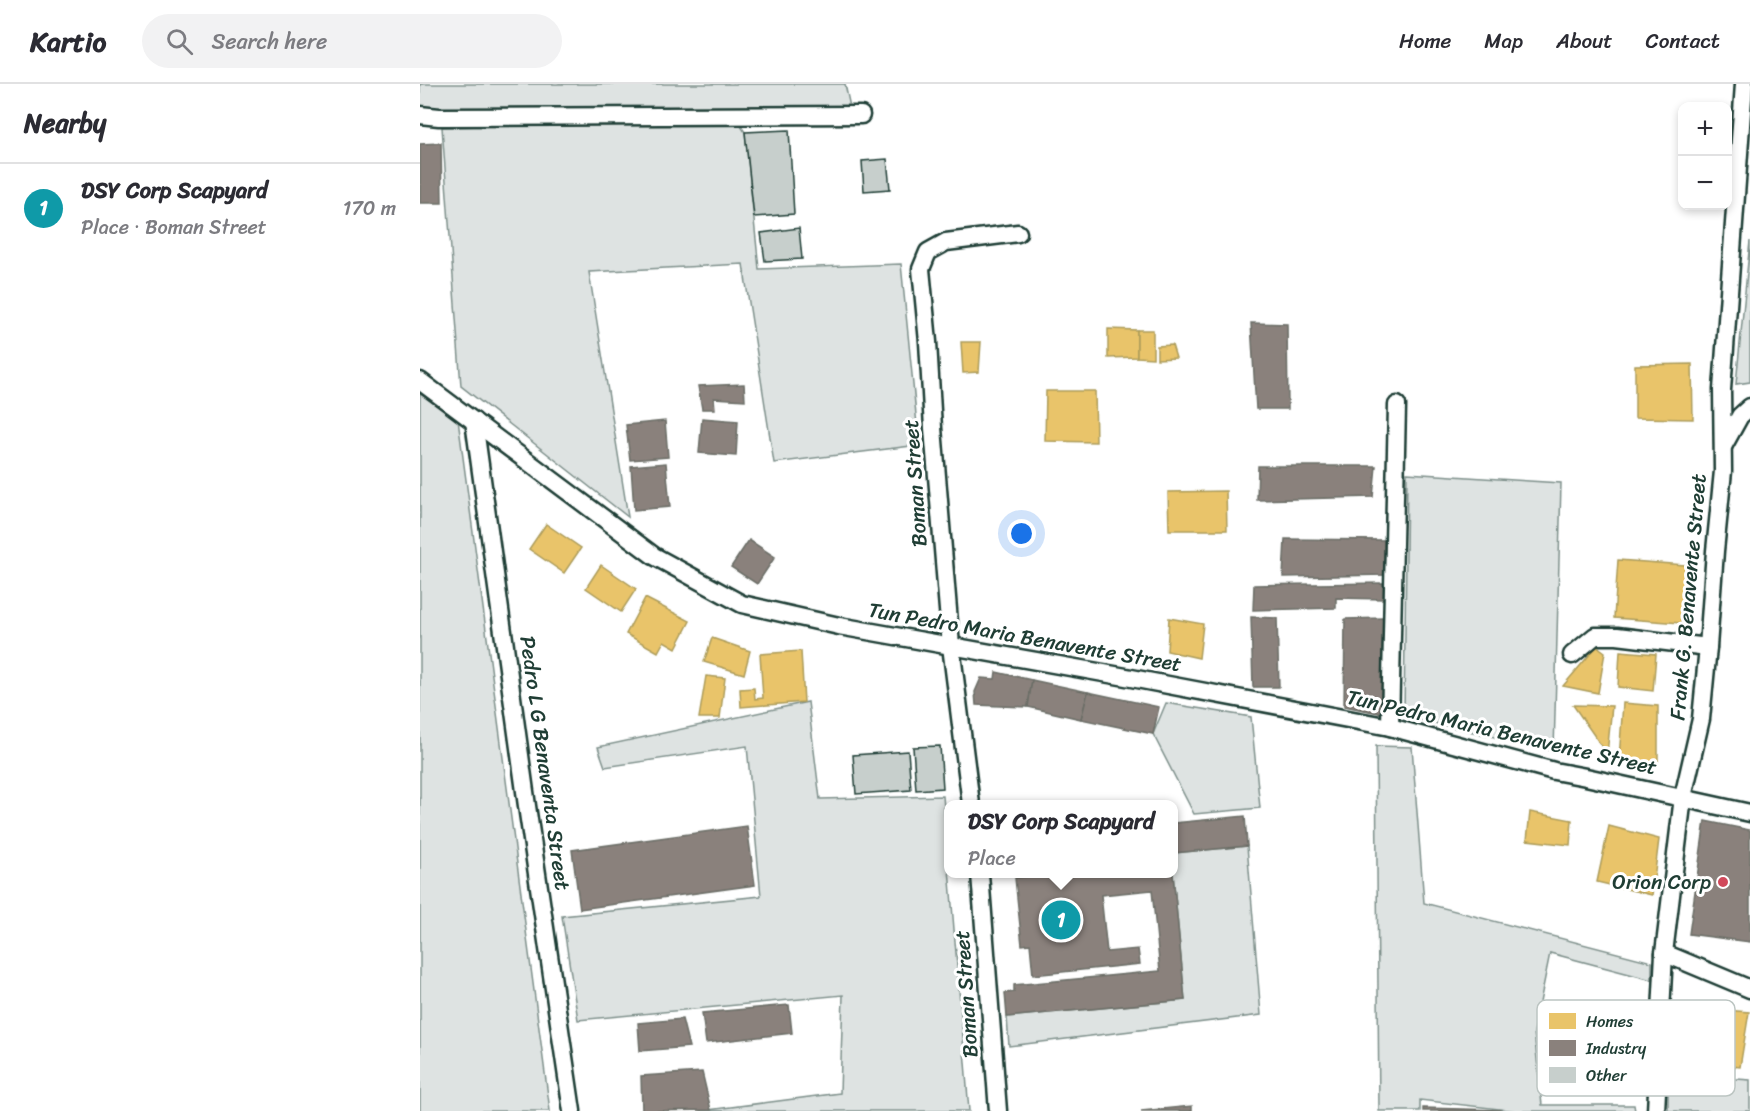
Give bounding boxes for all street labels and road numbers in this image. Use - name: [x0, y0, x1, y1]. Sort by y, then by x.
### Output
- street label: Boman Street: [892, 418, 938, 548]
- street label: Frank G. Benavente Street: [1658, 472, 1718, 722]
- street label: Tun Pedro Maria Benavente Street: [865, 591, 1185, 683]
- street label: Pedro L G Benaventa Street: [508, 633, 582, 893]
- street label: Tun Pedro Maria Benavente Street: [1343, 678, 1661, 786]
- street label: Boman Street: [943, 929, 989, 1059]

